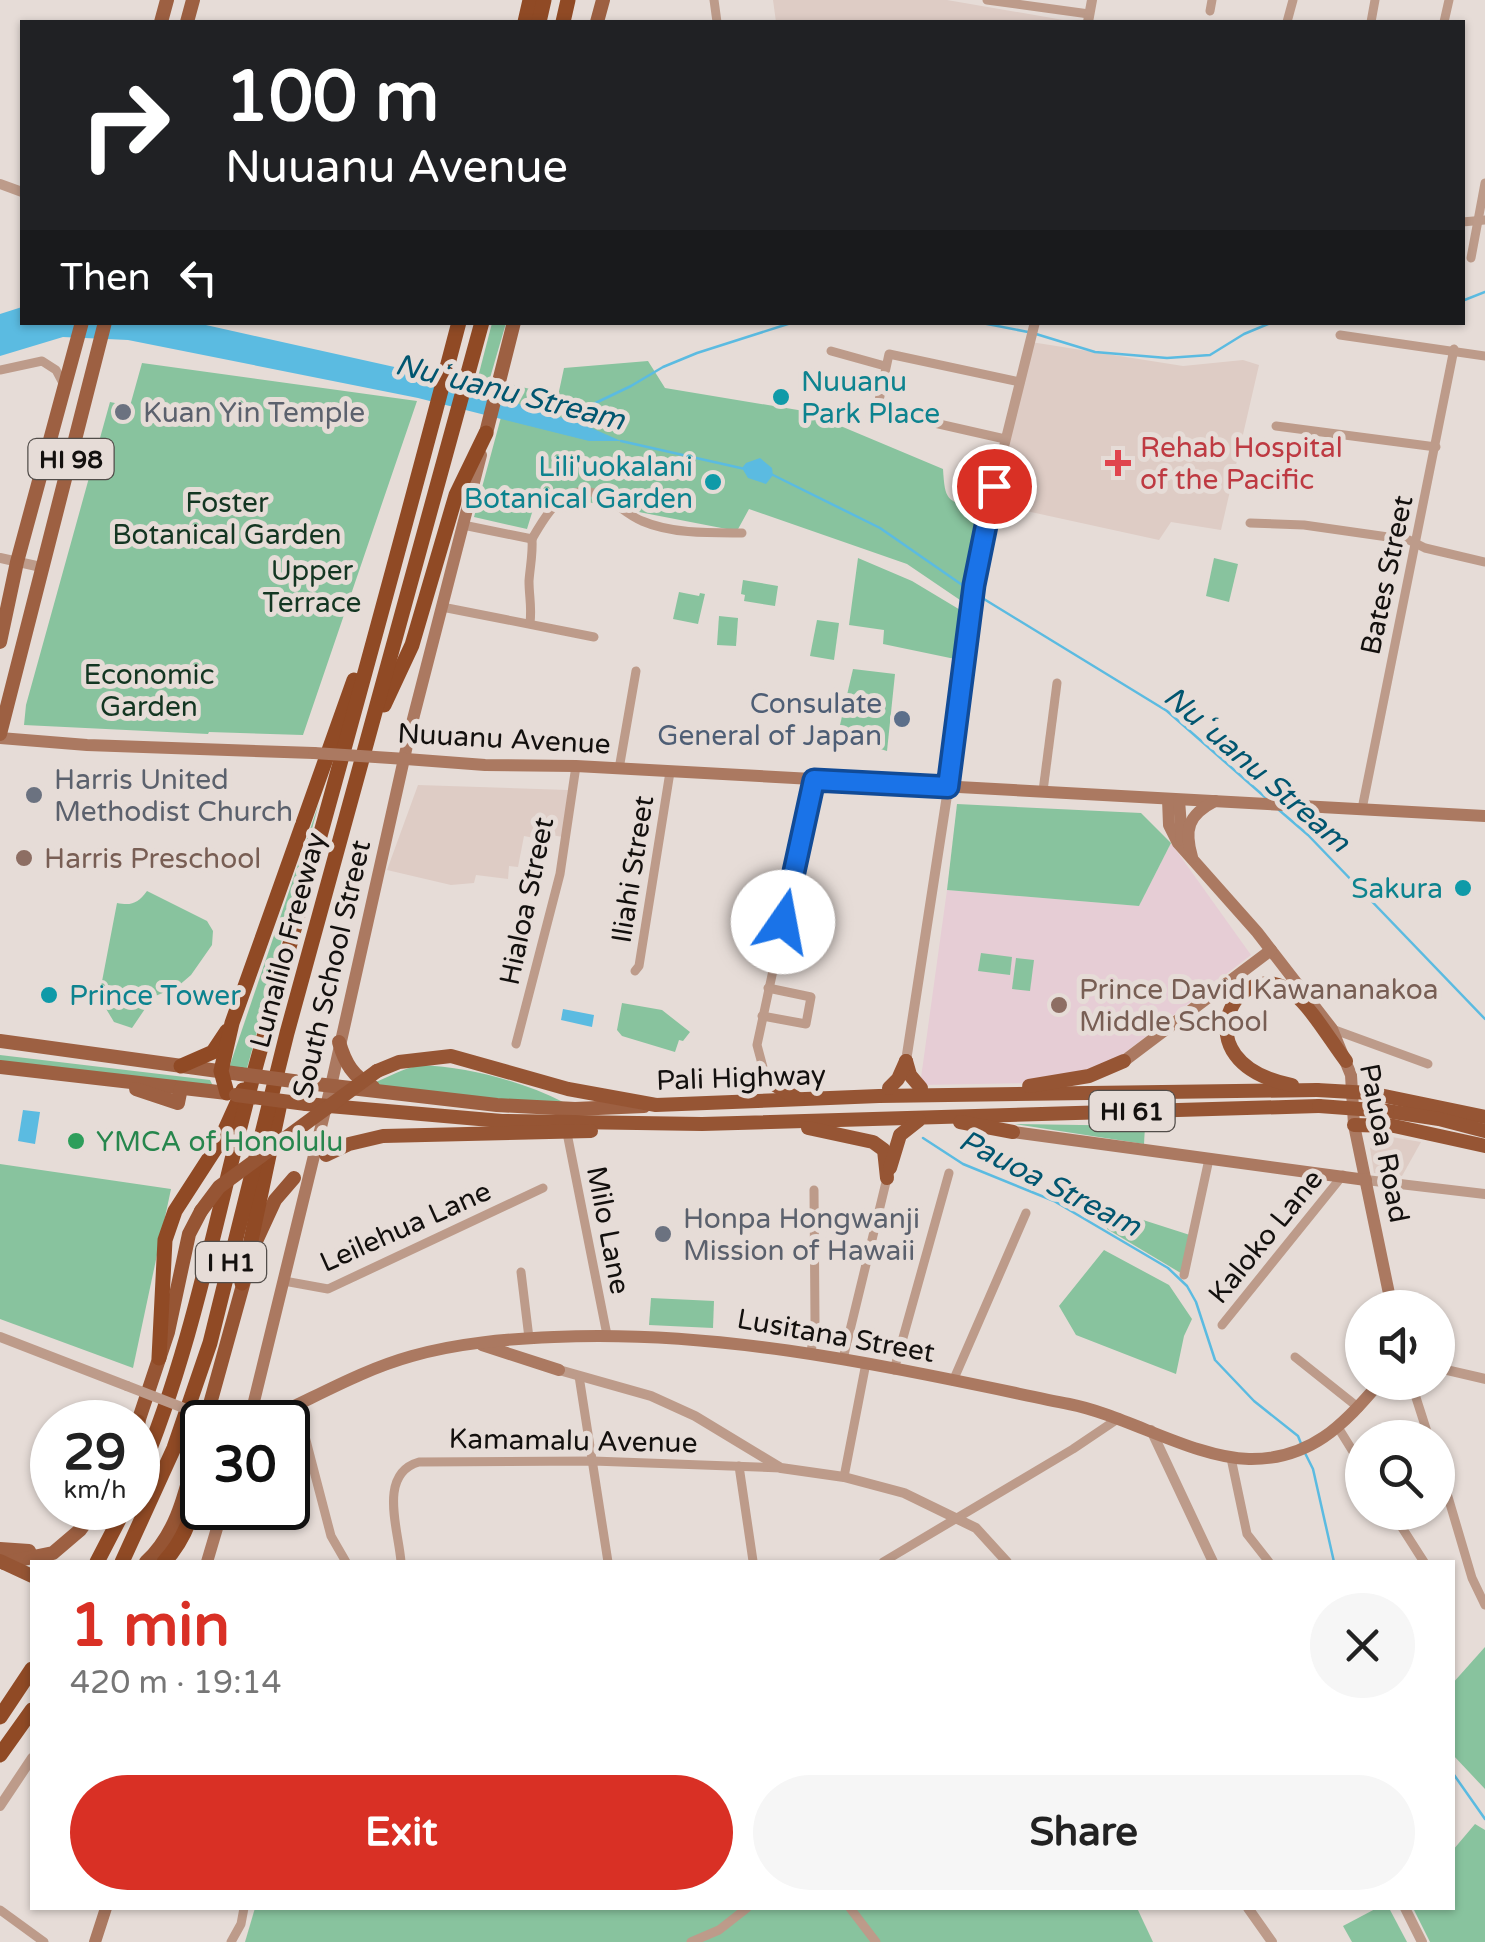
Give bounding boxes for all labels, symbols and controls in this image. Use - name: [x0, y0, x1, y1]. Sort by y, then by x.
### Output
- text: 100 m: [225, 56, 439, 140]
- icon: right: [60, 60, 190, 190]
- text: Nuuanu Avenue: [225, 141, 568, 195]
- icon: left: [171, 250, 226, 305]
- text: Then: [60, 255, 151, 301]
- water label: Nuʻuanu Stream: [391, 346, 630, 439]
- place label: Nuuanu Park Place: [801, 365, 940, 431]
- marker: Nuuanu Park Place: [770, 386, 792, 408]
- place label: Kuan Yin Temple: [143, 396, 365, 430]
- marker: Kuan Yin Temple: [112, 401, 134, 423]
- place label: Rehab Hospital of the Pacific: [1140, 431, 1343, 497]
- road number: HI 98: [28, 439, 114, 479]
- pin: [952, 444, 1037, 529]
- place label: Lili'uokalani Botanical Garden: [464, 450, 693, 516]
- marker: Rehab Hospital of the Pacific: [1105, 450, 1131, 476]
- icon: arrive: [967, 459, 1022, 514]
- marker: Lili'uokalani Botanical Garden: [702, 471, 724, 493]
- park label: Foster Botanical Garden: [112, 486, 342, 552]
- street label: Bates Street: [1354, 492, 1420, 658]
- park label: Upper Terrace: [263, 554, 361, 620]
- park label: Economic Garden: [84, 658, 215, 724]
- water label: Nuʻuanu Stream: [1156, 678, 1359, 861]
- place label: Consulate General of Japan: [657, 687, 882, 753]
- marker: Consulate General of Japan: [891, 708, 913, 730]
- street label: Nuuanu Avenue: [396, 716, 611, 762]
- place label: Harris United Methodist Church: [54, 763, 293, 829]
- marker: Harris United Methodist Church: [23, 784, 45, 806]
- street label: Iliahi Street: [605, 793, 661, 945]
- street label: Hialoa Street: [493, 814, 561, 988]
- street label: Lunalilo Freeway: [243, 829, 333, 1052]
- street label: South School Street: [286, 837, 378, 1102]
- place label: Harris Preschool: [44, 842, 261, 876]
- marker: Harris Preschool: [13, 847, 35, 869]
- position arrow: [731, 870, 835, 974]
- place label: Sakura: [1351, 872, 1443, 906]
- marker: Sakura: [1452, 877, 1474, 899]
- place label: Prince David Kawananakoa Middle School: [1079, 973, 1439, 1039]
- place label: Prince Tower: [69, 979, 241, 1013]
- marker: Prince Tower: [38, 984, 60, 1006]
- marker: Prince David Kawananakoa Middle School: [1048, 994, 1070, 1016]
- street label: Pali Highway: [656, 1058, 827, 1098]
- street label: Pauoa Road: [1352, 1061, 1416, 1226]
- road number: HI 61: [1090, 1091, 1174, 1131]
- water label: Pauoa Stream: [953, 1122, 1148, 1246]
- place label: YMCA of Honolulu: [96, 1125, 343, 1159]
- marker: YMCA of Honolulu: [65, 1130, 87, 1152]
- street label: Milo Lane: [579, 1163, 637, 1297]
- street label: Kaloko Lane: [1201, 1163, 1330, 1311]
- street label: Leilehua Lane: [315, 1174, 496, 1280]
- place label: Honpa Hongwanji Mission of Hawaii: [683, 1202, 920, 1268]
- marker: Honpa Hongwanji Mission of Hawaii: [652, 1223, 674, 1245]
- road number: I H1: [196, 1242, 266, 1282]
- map controls: [1345, 1290, 1455, 1530]
- button: sound: [1345, 1290, 1455, 1400]
- street label: Lusitana Street: [734, 1302, 938, 1370]
- speed limit sign: 30: [180, 1400, 310, 1530]
- button: search: [1345, 1420, 1455, 1530]
- street label: Kamamalu Avenue: [448, 1422, 698, 1460]
- text: 29: [64, 1423, 126, 1483]
- text: km/h: [64, 1475, 126, 1505]
- text: 1 min: [70, 1590, 230, 1662]
- button: close: [1310, 1593, 1415, 1698]
- text: 420 m · 19:14: [70, 1664, 282, 1702]
- button: Exit: [70, 1775, 733, 1890]
- button: Share: [753, 1775, 1415, 1890]

